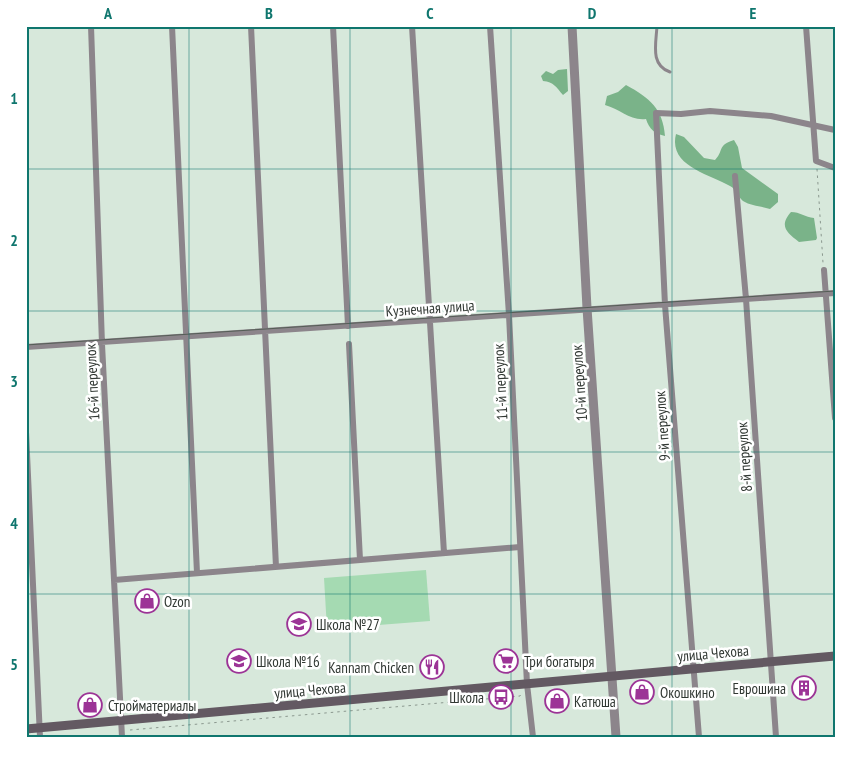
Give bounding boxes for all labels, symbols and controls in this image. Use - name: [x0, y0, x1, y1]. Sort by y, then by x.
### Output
- text: A: [103, 3, 113, 23]
- text: B: [265, 3, 273, 23]
- text: C: [426, 3, 434, 23]
- text: D: [588, 3, 597, 23]
- text: E: [750, 3, 757, 23]
- text: 1: [10, 88, 18, 108]
- text: 2: [10, 230, 18, 250]
- street label: Кузнечная улица: [385, 295, 475, 321]
- street label: 16-й переулок: [80, 343, 103, 421]
- street label: 11-й переулок: [488, 343, 511, 421]
- street label: 10-й переулок: [567, 344, 591, 422]
- text: 3: [10, 371, 18, 391]
- street label: 9-й переулок: [650, 390, 674, 462]
- street label: 8-й переулок: [732, 421, 756, 493]
- text: 4: [10, 513, 18, 533]
- shop icon: Ozon: [134, 588, 160, 614]
- place label: Ozon: [164, 592, 190, 611]
- school or university icon: Школа №27: [286, 611, 312, 637]
- place label: Школа №27: [316, 615, 380, 634]
- street label: улица Чехова: [676, 640, 750, 666]
- school or university icon: Школа №16: [226, 648, 252, 674]
- supermarket icon: Три богатыря: [493, 648, 519, 674]
- place label: Школа №16: [256, 652, 320, 671]
- place label: Три богатыря: [524, 652, 594, 671]
- text: 5: [10, 654, 18, 674]
- restaurant icon: Kannam Chicken: [419, 654, 445, 680]
- place label: Kannam Chicken: [328, 658, 414, 677]
- building icon: Еврошина: [791, 675, 817, 701]
- street label: улица Чехова: [273, 677, 347, 703]
- shop icon: Окошкино: [629, 679, 655, 705]
- place label: Еврошина: [733, 679, 786, 698]
- place label: Окошкино: [660, 683, 715, 702]
- bus stop icon: Школа: [488, 684, 514, 710]
- place label: Школа: [449, 688, 484, 707]
- shop icon: Катюша: [544, 688, 570, 714]
- shop icon: Стройматериалы: [77, 692, 103, 718]
- place label: Катюша: [574, 692, 616, 711]
- place label: Стройматериалы: [108, 696, 196, 715]

